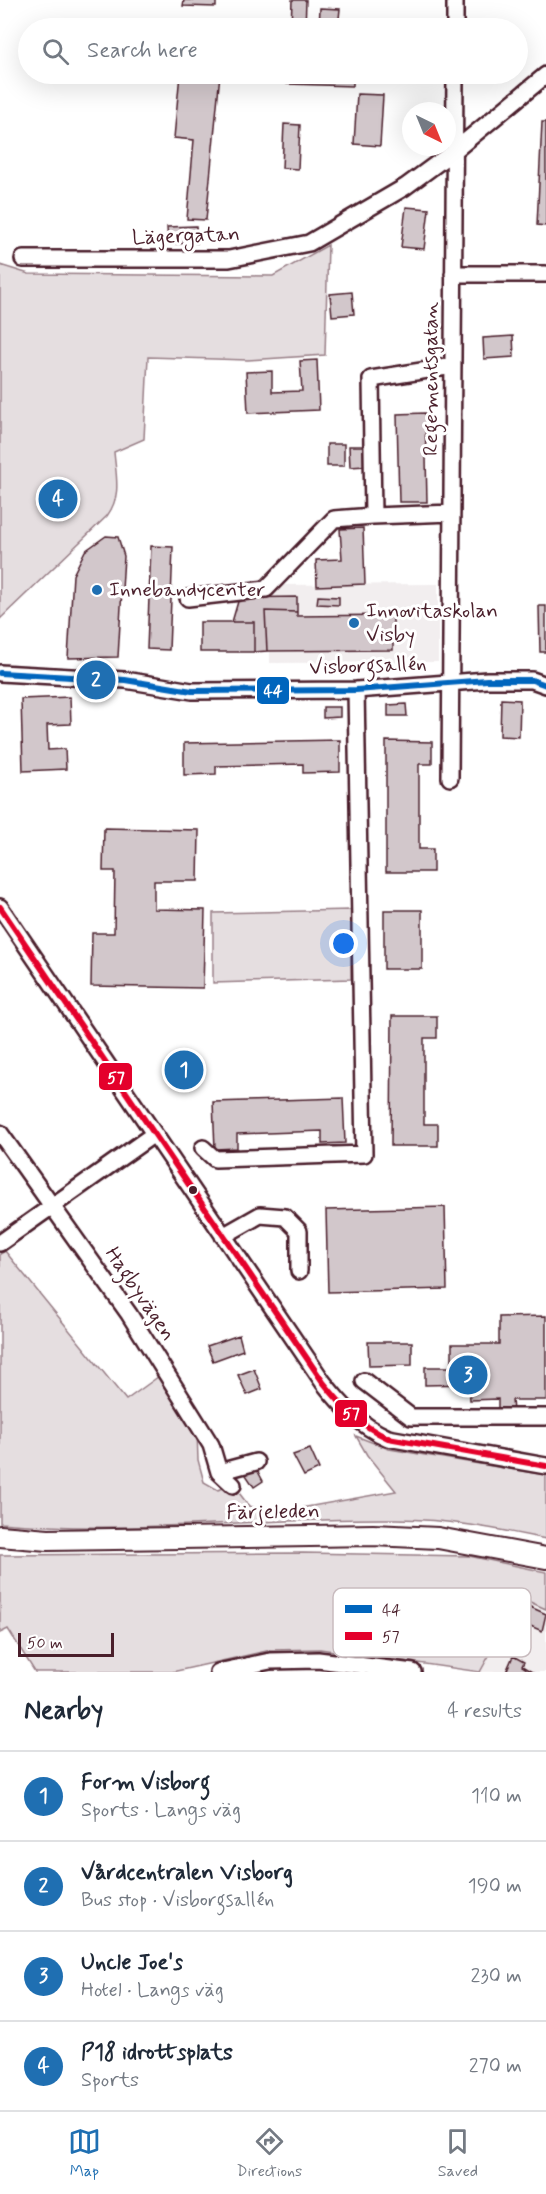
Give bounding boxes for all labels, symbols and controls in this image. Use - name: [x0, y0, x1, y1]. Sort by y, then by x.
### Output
- search box: [18, 18, 528, 84]
- icon: search: [39, 35, 72, 68]
- text: Search here: [87, 37, 198, 65]
- north arrow: [402, 102, 456, 156]
- street label: Lägergatan: [132, 220, 240, 253]
- street label: Regementsgatan: [417, 302, 447, 456]
- pin: 4: [38, 476, 78, 522]
- place label: Innebandycenter: [109, 576, 265, 604]
- marker: Innebandycenter: [90, 583, 104, 597]
- place label: Innovitaskolan Visby: [366, 597, 498, 649]
- marker: Innovitaskolan Visby: [347, 616, 361, 630]
- street label: Visborgsallén: [309, 650, 427, 684]
- pin: 2: [76, 658, 116, 702]
- line badge: 44: [256, 676, 290, 705]
- text: 44: [263, 681, 283, 702]
- your location: [329, 929, 358, 958]
- pin: 1: [164, 1048, 204, 1092]
- line badge: 57: [98, 1062, 133, 1091]
- text: 57: [107, 1068, 125, 1089]
- unlabelled marker: [187, 1184, 199, 1196]
- street label: Hagbyvägen: [97, 1241, 182, 1348]
- pin: 3: [448, 1352, 488, 1398]
- line badge: 57: [334, 1399, 368, 1428]
- text: 57: [342, 1404, 360, 1425]
- street label: Färjeleden: [226, 1497, 320, 1527]
- legend: [333, 1588, 531, 1657]
- text: 44: [382, 1600, 401, 1621]
- text: 57: [382, 1627, 400, 1648]
- scale bar: [18, 1630, 114, 1658]
- text: 50 m: [27, 1633, 63, 1654]
- text: Nearby: [24, 1694, 103, 1728]
- text: 4 results: [447, 1698, 522, 1725]
- text: Form Visborg: [81, 1769, 210, 1797]
- text: 1: [39, 1783, 48, 1810]
- text: 110 m: [471, 1783, 522, 1810]
- text: Sports · Langs väg: [81, 1797, 241, 1824]
- text: Vårdcentralen Visborg: [81, 1859, 293, 1887]
- text: 2: [39, 1873, 48, 1900]
- text: 190 m: [468, 1873, 522, 1900]
- text: Bus stop · Visborgsallén: [81, 1887, 274, 1914]
- text: Uncle Joe's: [81, 1949, 183, 1977]
- text: 3: [39, 1963, 48, 1990]
- text: 230 m: [470, 1963, 522, 1990]
- text: Hotel · Langs väg: [81, 1977, 224, 2004]
- text: P18 idrottsplats: [81, 2039, 233, 2067]
- text: 4: [38, 2053, 49, 2080]
- text: 270 m: [469, 2053, 522, 2080]
- text: Sports: [81, 2067, 139, 2094]
- tab: Map: [68, 2125, 101, 2182]
- tab: Directions: [236, 2125, 302, 2182]
- tab: Saved: [438, 2125, 478, 2182]

